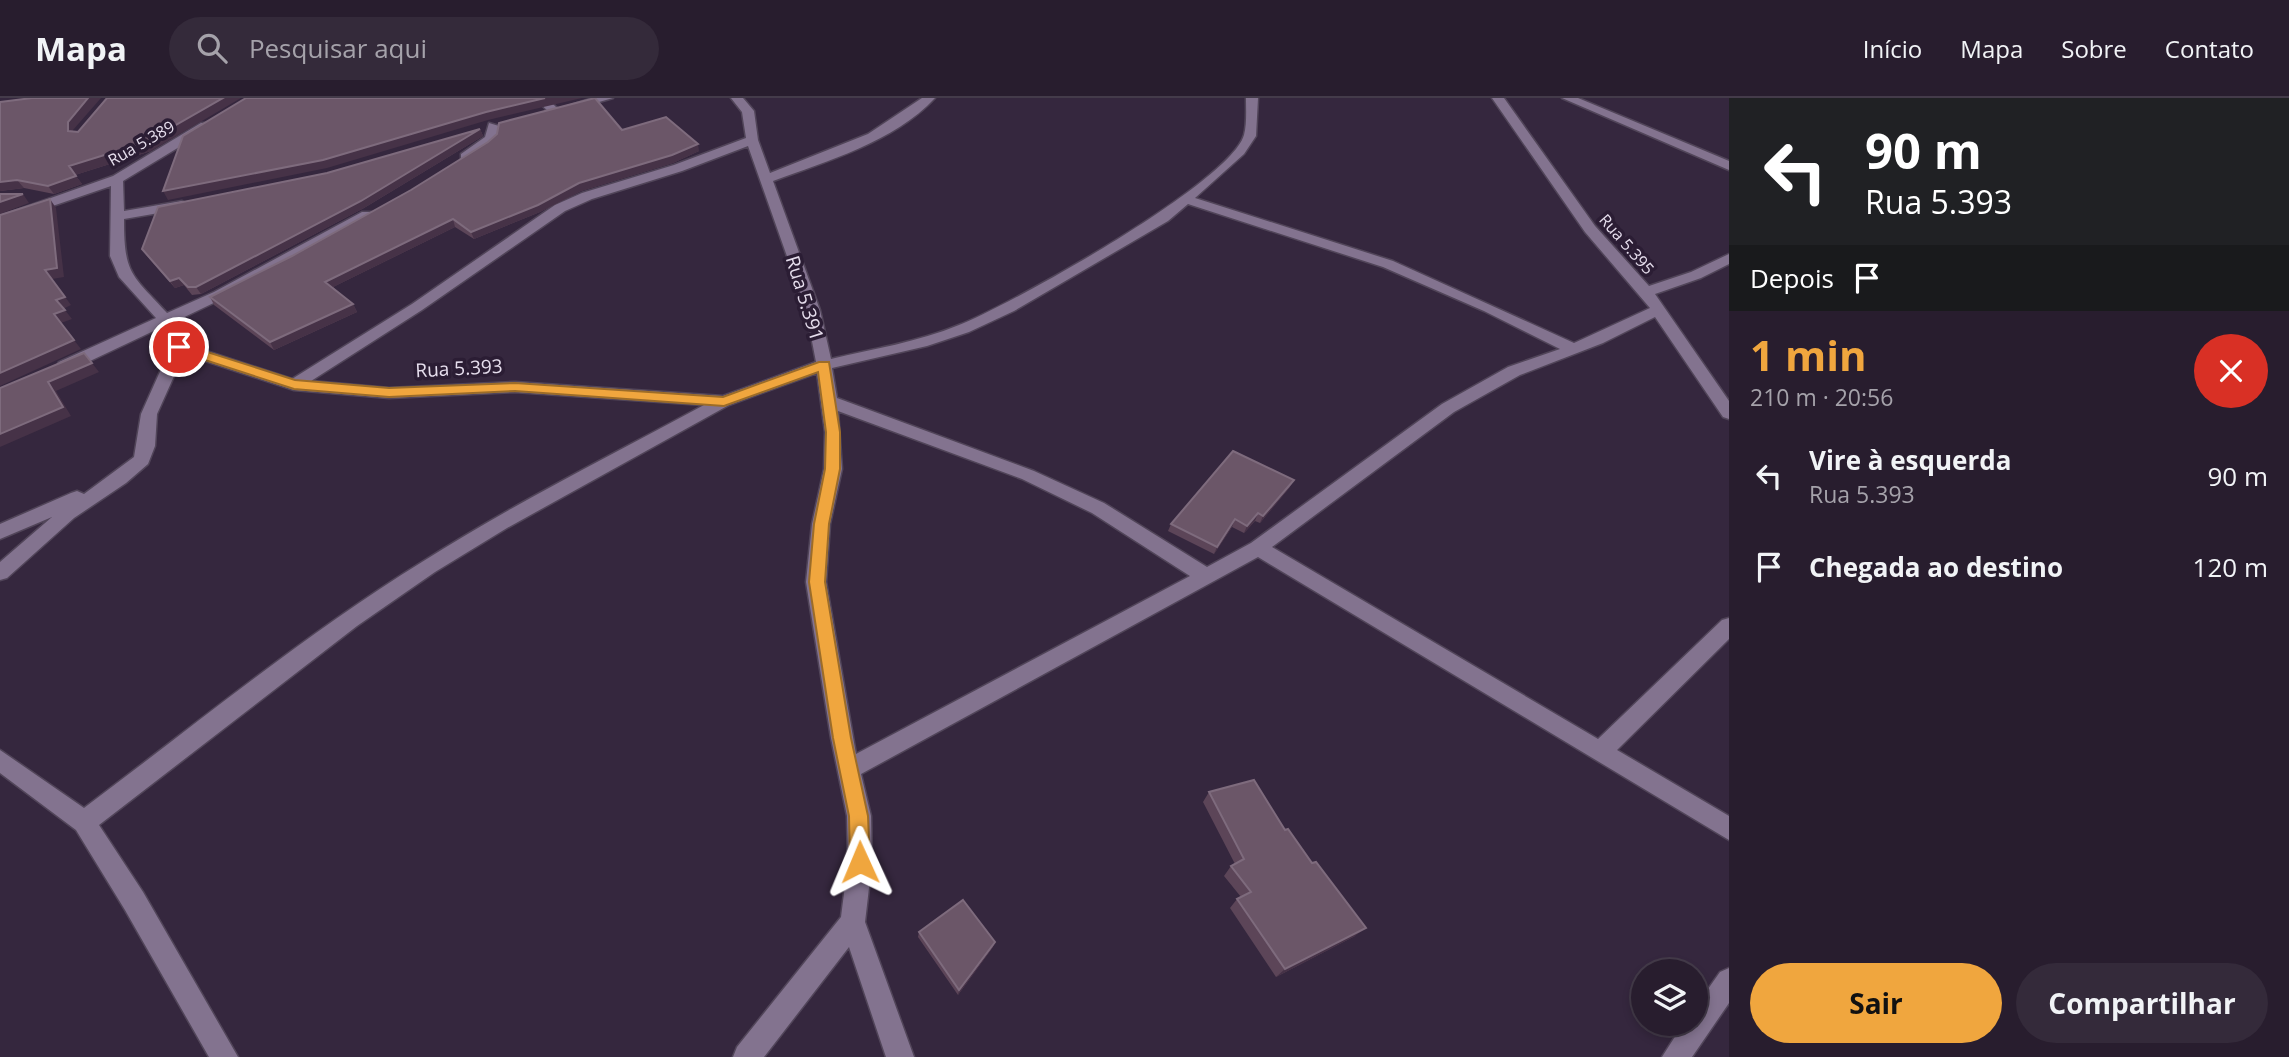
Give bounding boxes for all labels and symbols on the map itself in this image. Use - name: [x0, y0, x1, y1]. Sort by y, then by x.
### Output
- street label: Rua 5.389: [104, 115, 178, 171]
- street label: Rua 5.395: [1595, 209, 1659, 279]
- street label: Rua 5.391: [780, 252, 830, 344]
- pin: [149, 317, 209, 377]
- street label: Rua 5.393: [415, 353, 503, 383]
- position arrow: [823, 825, 897, 899]

